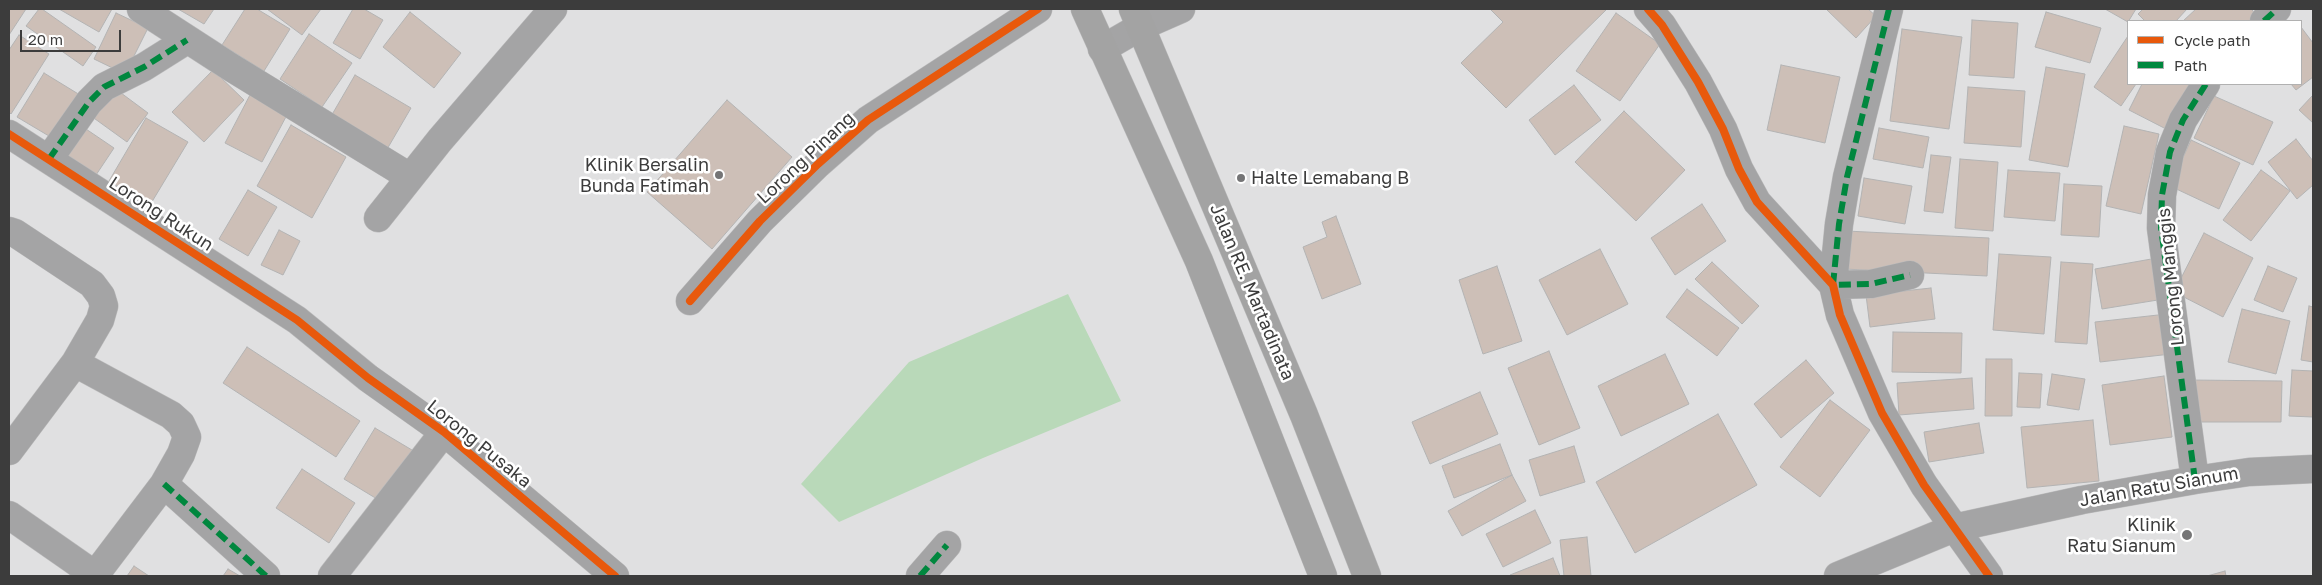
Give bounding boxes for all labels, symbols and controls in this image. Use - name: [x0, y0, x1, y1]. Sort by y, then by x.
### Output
- scale bar: [22, 20, 124, 52]
- legend: [2127, 20, 2302, 85]
- text: 20 m: [28, 30, 63, 48]
- text: Cycle path: [2174, 31, 2250, 49]
- text: Path: [2174, 56, 2207, 74]
- street label: Lorong Pinang: [753, 107, 859, 209]
- place label: Klinik Bersalin Bunda Fatimah: [580, 154, 709, 196]
- place label: Halte Lemabang B: [1251, 167, 1409, 189]
- marker: Klinik Bersalin Bunda Fatimah: [713, 169, 725, 181]
- street label: Lorong Rukun: [105, 172, 217, 256]
- marker: Halte Lemabang B: [1235, 172, 1247, 184]
- street label: Jalan RE. Martadinata: [1205, 201, 1299, 383]
- street label: Lorong Manggis: [2153, 207, 2189, 347]
- street label: Lorong Pusaka: [423, 395, 535, 493]
- street label: Jalan Ratu Sianum: [2078, 462, 2240, 512]
- place label: Klinik Ratu Sianum: [2067, 514, 2176, 556]
- marker: Klinik Ratu Sianum: [2180, 528, 2194, 542]

